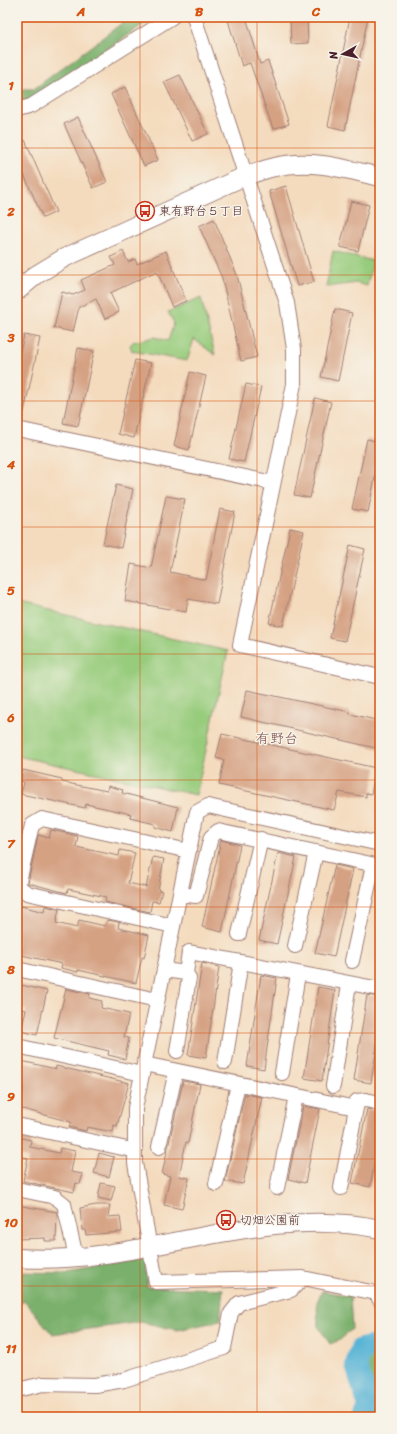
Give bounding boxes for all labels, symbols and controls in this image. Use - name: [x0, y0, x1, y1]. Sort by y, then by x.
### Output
- text: A: [76, 0, 85, 23]
- text: B: [195, 0, 204, 23]
- text: C: [311, 0, 321, 23]
- north arrow: [323, 34, 363, 74]
- text: N: [324, 50, 344, 61]
- text: 1: [8, 74, 14, 97]
- text: 2: [6, 200, 15, 223]
- bus stop icon: 東有野台５丁目: [134, 200, 156, 222]
- place label: 東有野台５丁目: [159, 200, 243, 222]
- text: 3: [6, 326, 15, 349]
- text: 4: [6, 453, 16, 476]
- text: 5: [7, 579, 15, 602]
- text: 6: [6, 706, 15, 729]
- district label: 有野台: [256, 726, 298, 751]
- text: 7: [7, 832, 16, 855]
- text: 8: [6, 958, 15, 981]
- text: 9: [7, 1085, 15, 1108]
- bus stop icon: 切畑公園前: [215, 1209, 237, 1231]
- place label: 切畑公園前: [240, 1209, 300, 1231]
- text: 10: [4, 1211, 18, 1234]
- text: 11: [5, 1337, 17, 1360]

